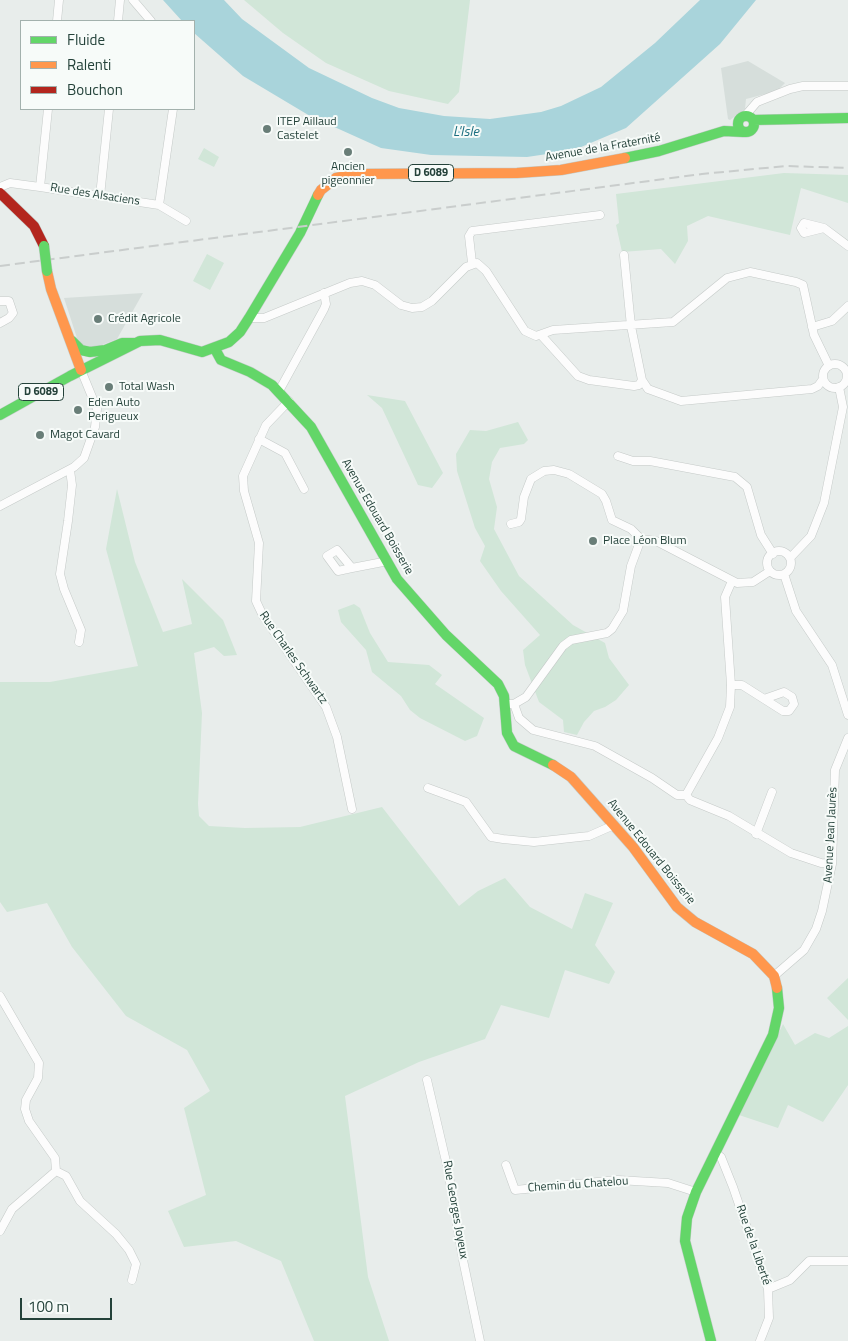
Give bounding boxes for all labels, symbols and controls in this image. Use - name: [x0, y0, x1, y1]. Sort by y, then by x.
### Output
- legend: [20, 20, 195, 110]
- text: Fluide: [67, 28, 105, 51]
- text: Ralenti: [67, 53, 111, 76]
- text: Bouchon: [67, 78, 123, 101]
- place label: ITEP Aillaud Castelet: [277, 115, 337, 143]
- marker: ITEP Aillaud Castelet: [261, 123, 273, 135]
- water label: L'Isle: [453, 125, 479, 141]
- street label: Avenue de la Fraternité: [544, 131, 662, 165]
- marker: Ancien pigeonnier: [342, 146, 354, 158]
- place label: Ancien pigeonnier: [321, 160, 375, 188]
- road number: D 6089: [408, 164, 454, 182]
- street label: Rue des Alsaciens: [49, 181, 141, 209]
- place label: Crédit Agricole: [108, 312, 181, 326]
- marker: Crédit Agricole: [92, 313, 104, 325]
- place label: Total Wash: [119, 380, 175, 394]
- marker: Total Wash: [103, 381, 115, 393]
- road number: D 6089: [18, 384, 64, 401]
- place label: Eden Auto Perigueux: [88, 396, 140, 424]
- marker: Eden Auto Perigueux: [72, 404, 84, 416]
- place label: Magot Cavard: [50, 428, 120, 442]
- marker: Magot Cavard: [34, 429, 46, 441]
- street label: Avenue Edouard Boisserie: [338, 457, 416, 577]
- place label: Place Léon Blum: [603, 534, 686, 548]
- marker: Place Léon Blum: [587, 535, 599, 547]
- street label: Rue Charles Schwartz: [256, 609, 330, 707]
- street label: Avenue Jean Jaurès: [821, 787, 841, 883]
- street label: Avenue Edouard Boisserie: [604, 796, 698, 908]
- street label: Rue Georges Joyeux: [439, 1160, 471, 1260]
- street label: Chemin du Chatelou: [527, 1174, 629, 1196]
- street label: Rue de la Liberté: [733, 1203, 773, 1287]
- scale bar: [22, 1288, 115, 1320]
- text: 100 m: [28, 1295, 69, 1318]

